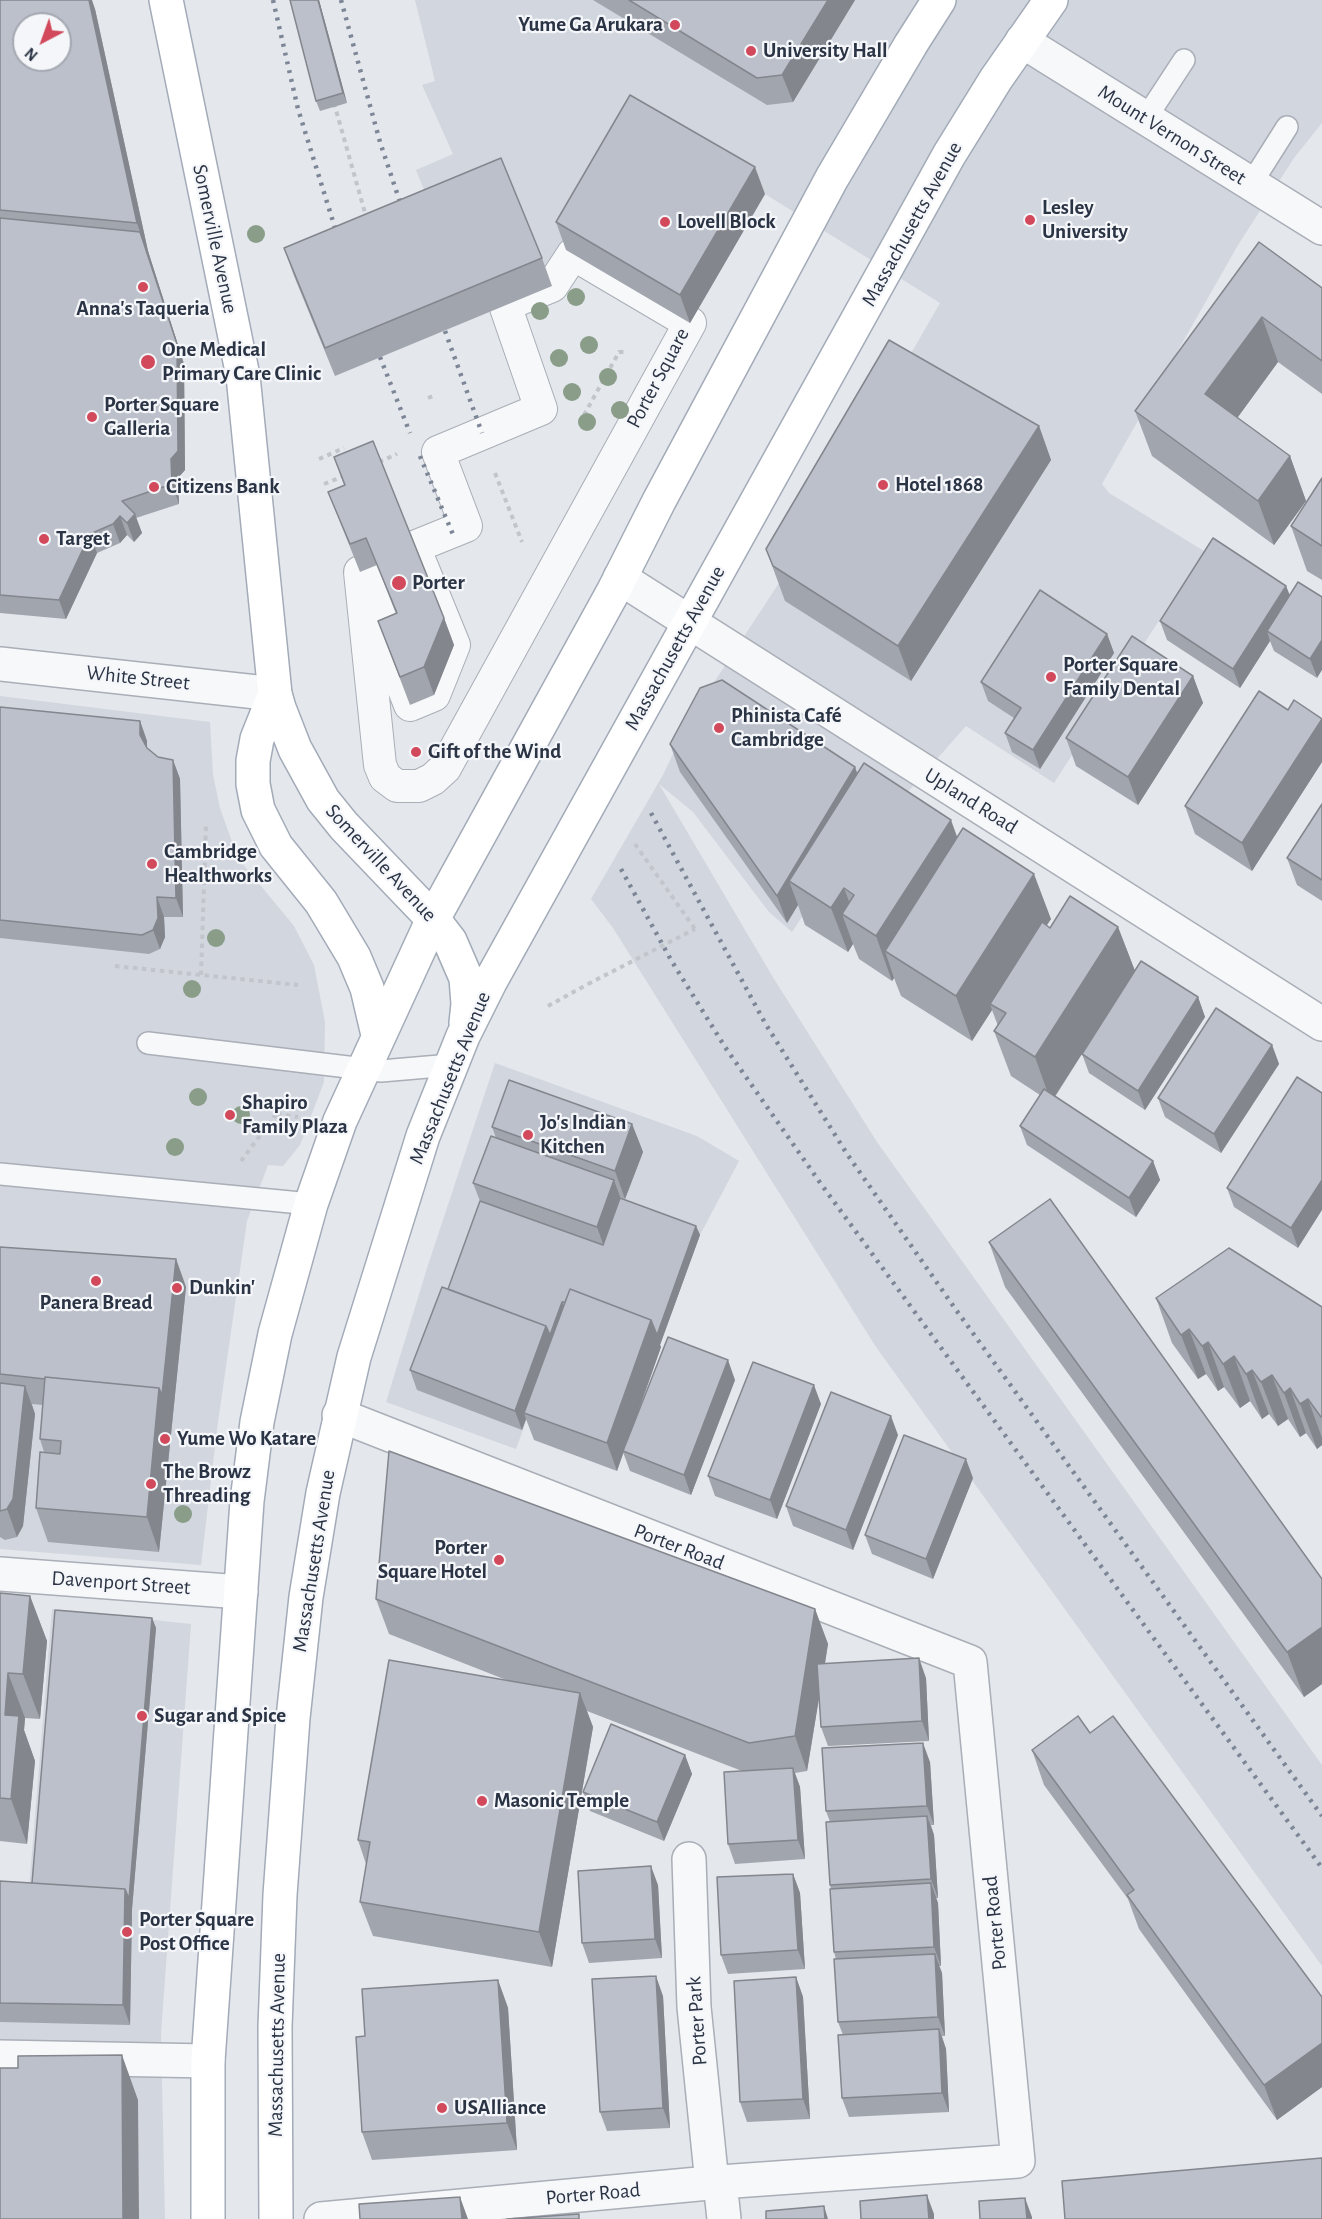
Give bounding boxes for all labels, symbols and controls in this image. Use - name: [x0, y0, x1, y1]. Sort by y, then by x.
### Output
- north arrow: [12, 12, 72, 72]
- place label: Yume Ga Arukara: [518, 12, 663, 38]
- marker: Yume Ga Arukara: [668, 18, 682, 32]
- place label: University Hall: [763, 38, 888, 64]
- text: N: [22, 44, 41, 64]
- marker: University Hall: [744, 44, 758, 58]
- street label: Mount Vernon Street: [1093, 79, 1251, 191]
- street label: Massachusetts Avenue: [856, 137, 968, 311]
- street label: Somerville Avenue: [187, 162, 243, 316]
- place label: Lesley University: [1042, 195, 1128, 245]
- place label: Lovell Block: [677, 209, 776, 235]
- marker: Lesley University: [1023, 213, 1037, 227]
- marker: Lovell Block: [658, 215, 672, 229]
- marker: Anna's Taqueria: [136, 280, 150, 294]
- place label: Anna's Taqueria: [76, 296, 210, 322]
- street label: Porter Square: [621, 323, 695, 433]
- place label: One Medical Primary Care Clinic: [162, 337, 321, 387]
- marker: One Medical Primary Care Clinic: [139, 353, 157, 371]
- place label: Porter Square Galleria: [104, 392, 219, 442]
- marker: Porter Square Galleria: [85, 410, 99, 424]
- place label: Hotel 1868: [895, 472, 983, 498]
- place label: Citizens Bank: [166, 474, 280, 500]
- marker: Hotel 1868: [876, 478, 890, 492]
- marker: Citizens Bank: [147, 480, 161, 494]
- place label: Target: [56, 526, 110, 552]
- marker: Target: [37, 532, 51, 546]
- street label: Massachusetts Avenue: [619, 561, 731, 735]
- place label: Porter: [412, 570, 465, 596]
- marker: Porter: [390, 574, 408, 592]
- place label: Porter Square Family Dental: [1063, 652, 1180, 702]
- street label: White Street: [85, 660, 191, 696]
- marker: Porter Square Family Dental: [1044, 670, 1058, 684]
- place label: Phinista Café Cambridge: [731, 703, 842, 753]
- marker: Phinista Café Cambridge: [712, 721, 726, 735]
- place label: Gift of the Wind: [428, 739, 561, 765]
- marker: Gift of the Wind: [409, 745, 423, 759]
- street label: Upland Road: [920, 762, 1022, 840]
- street label: Somerville Avenue: [320, 799, 442, 927]
- place label: Cambridge Healthworks: [164, 839, 272, 889]
- marker: Cambridge Healthworks: [145, 857, 159, 871]
- street label: Massachusetts Avenue: [404, 988, 496, 1168]
- place label: Shapiro Family Plaza: [242, 1090, 348, 1140]
- marker: Shapiro Family Plaza: [223, 1108, 237, 1122]
- place label: Jo's Indian Kitchen: [540, 1110, 626, 1160]
- marker: Jo's Indian Kitchen: [521, 1128, 535, 1142]
- marker: Panera Bread: [89, 1274, 103, 1288]
- place label: Dunkin': [189, 1275, 255, 1301]
- marker: Dunkin': [170, 1281, 184, 1295]
- place label: Panera Bread: [40, 1290, 152, 1316]
- place label: Yume Wo Katare: [177, 1426, 316, 1452]
- marker: Yume Wo Katare: [158, 1432, 172, 1446]
- place label: The Browz Threading: [163, 1459, 251, 1509]
- street label: Massachusetts Avenue: [287, 1468, 341, 1654]
- marker: The Browz Threading: [144, 1477, 158, 1491]
- street label: Porter Road: [630, 1518, 728, 1576]
- place label: Porter Square Hotel: [378, 1535, 487, 1585]
- marker: Porter Square Hotel: [492, 1553, 506, 1567]
- street label: Davenport Street: [51, 1566, 191, 1600]
- place label: Sugar and Spice: [154, 1703, 286, 1729]
- marker: Sugar and Spice: [135, 1709, 149, 1723]
- place label: Masonic Temple: [494, 1788, 629, 1814]
- marker: Masonic Temple: [475, 1794, 489, 1808]
- street label: Porter Road: [978, 1874, 1012, 1972]
- place label: Porter Square Post Office: [139, 1907, 254, 1957]
- marker: Porter Square Post Office: [120, 1925, 134, 1939]
- street label: Massachusetts Avenue: [263, 1953, 291, 2137]
- street label: Porter Park: [681, 1975, 713, 2067]
- place label: USAlliance: [454, 2095, 546, 2121]
- marker: USAlliance: [435, 2101, 449, 2115]
- street label: Porter Road: [545, 2177, 641, 2211]

